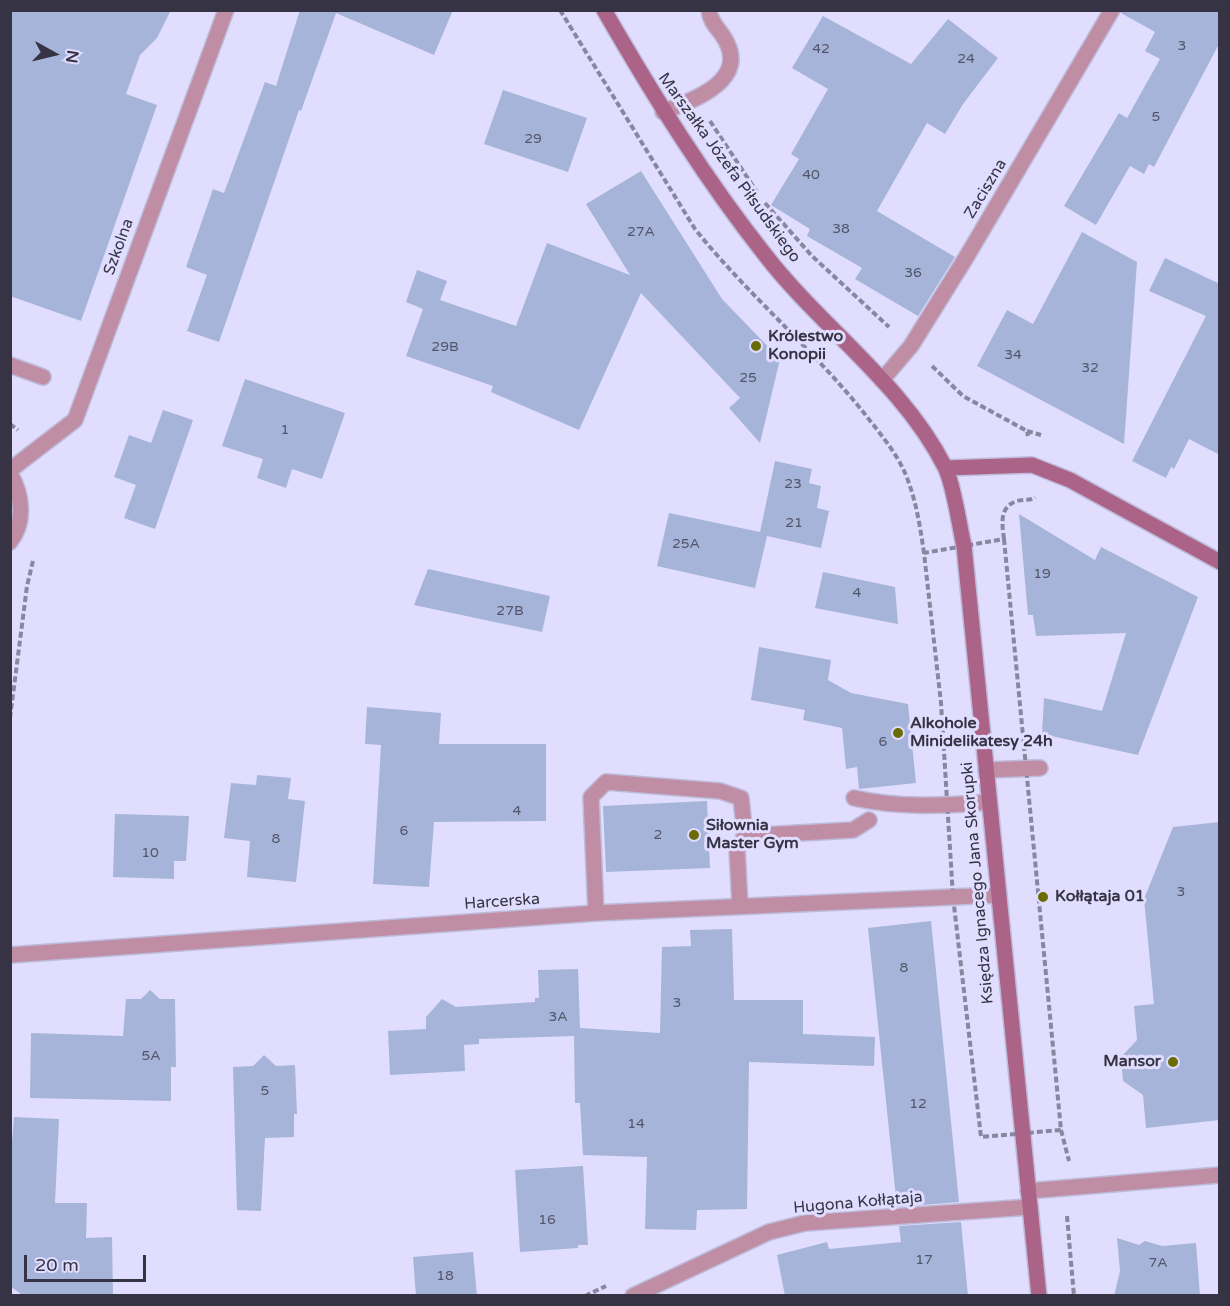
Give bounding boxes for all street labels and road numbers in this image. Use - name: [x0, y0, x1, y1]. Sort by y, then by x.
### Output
- street label: Marszałka Józefa Piłsudskiego: [654, 69, 804, 267]
- street label: Zaciszna: [961, 156, 1011, 222]
- street label: Szkolna: [100, 216, 138, 278]
- street label: Księdza Ignacego Jana Skorupki: [958, 761, 998, 1005]
- street label: Harcerska: [464, 890, 540, 914]
- street label: Hugona Kołłątaja: [792, 1188, 924, 1218]

